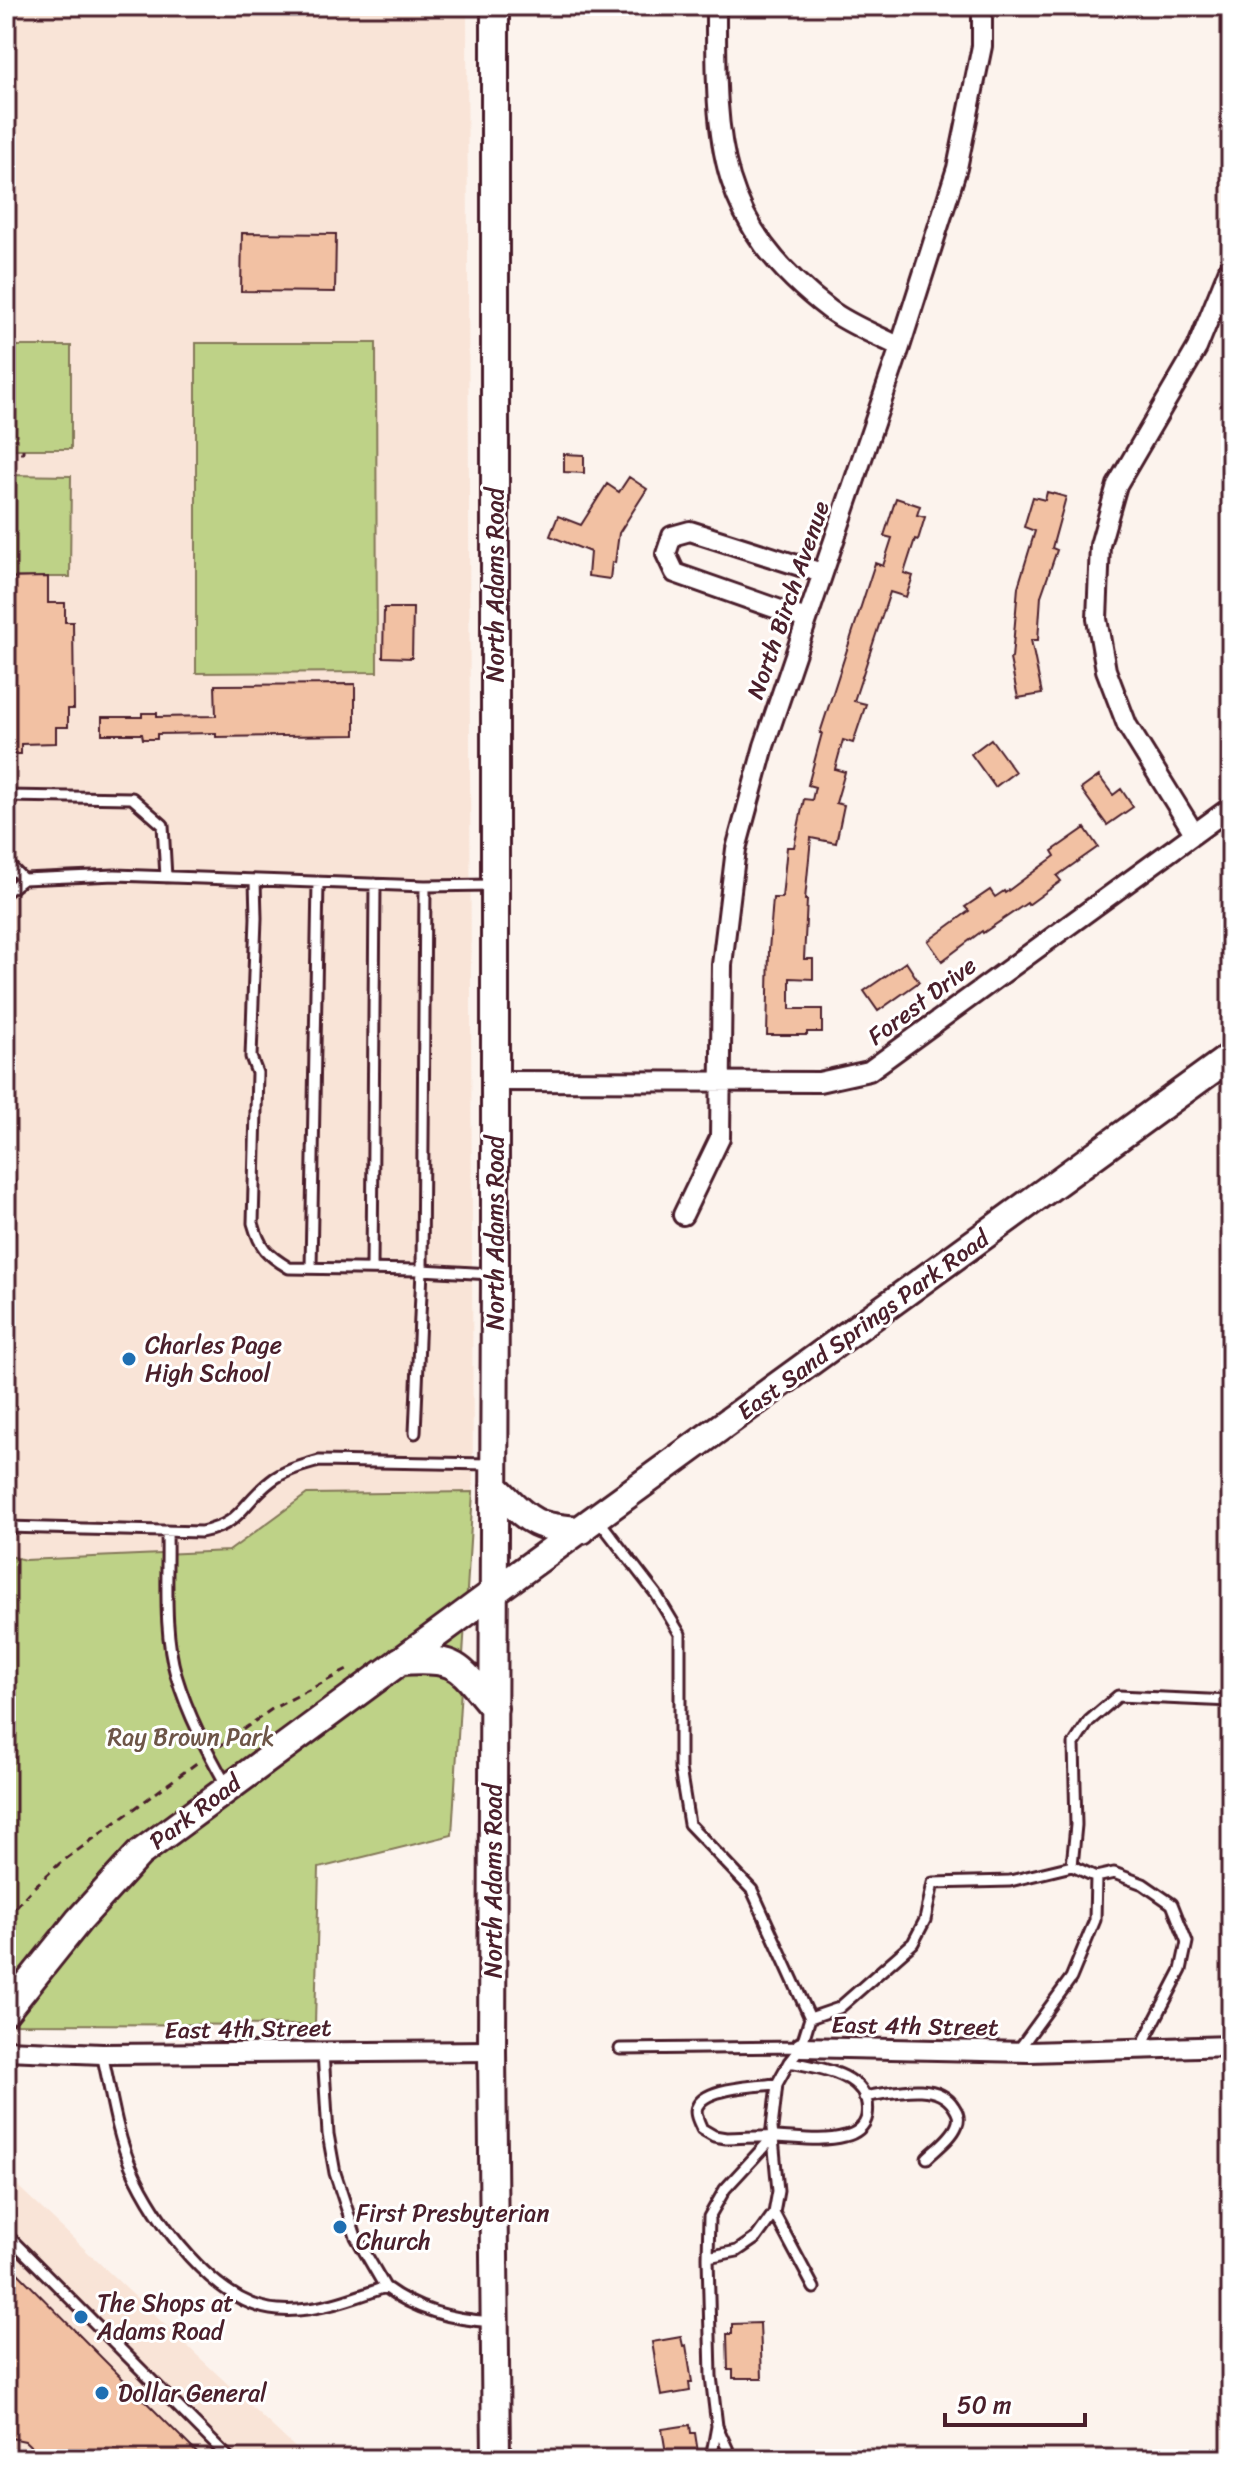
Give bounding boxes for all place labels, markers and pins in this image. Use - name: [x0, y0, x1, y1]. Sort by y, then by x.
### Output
- place label: Charles Page High School: [145, 1324, 282, 1394]
- marker: Charles Page High School: [120, 1350, 138, 1368]
- place label: First Presbyterian Church: [356, 2192, 549, 2262]
- marker: First Presbyterian Church: [331, 2218, 349, 2236]
- place label: The Shops at Adams Road: [96, 2282, 234, 2352]
- marker: The Shops at Adams Road: [72, 2308, 90, 2326]
- place label: Dollar General: [118, 2372, 268, 2414]
- marker: Dollar General: [93, 2384, 111, 2402]

